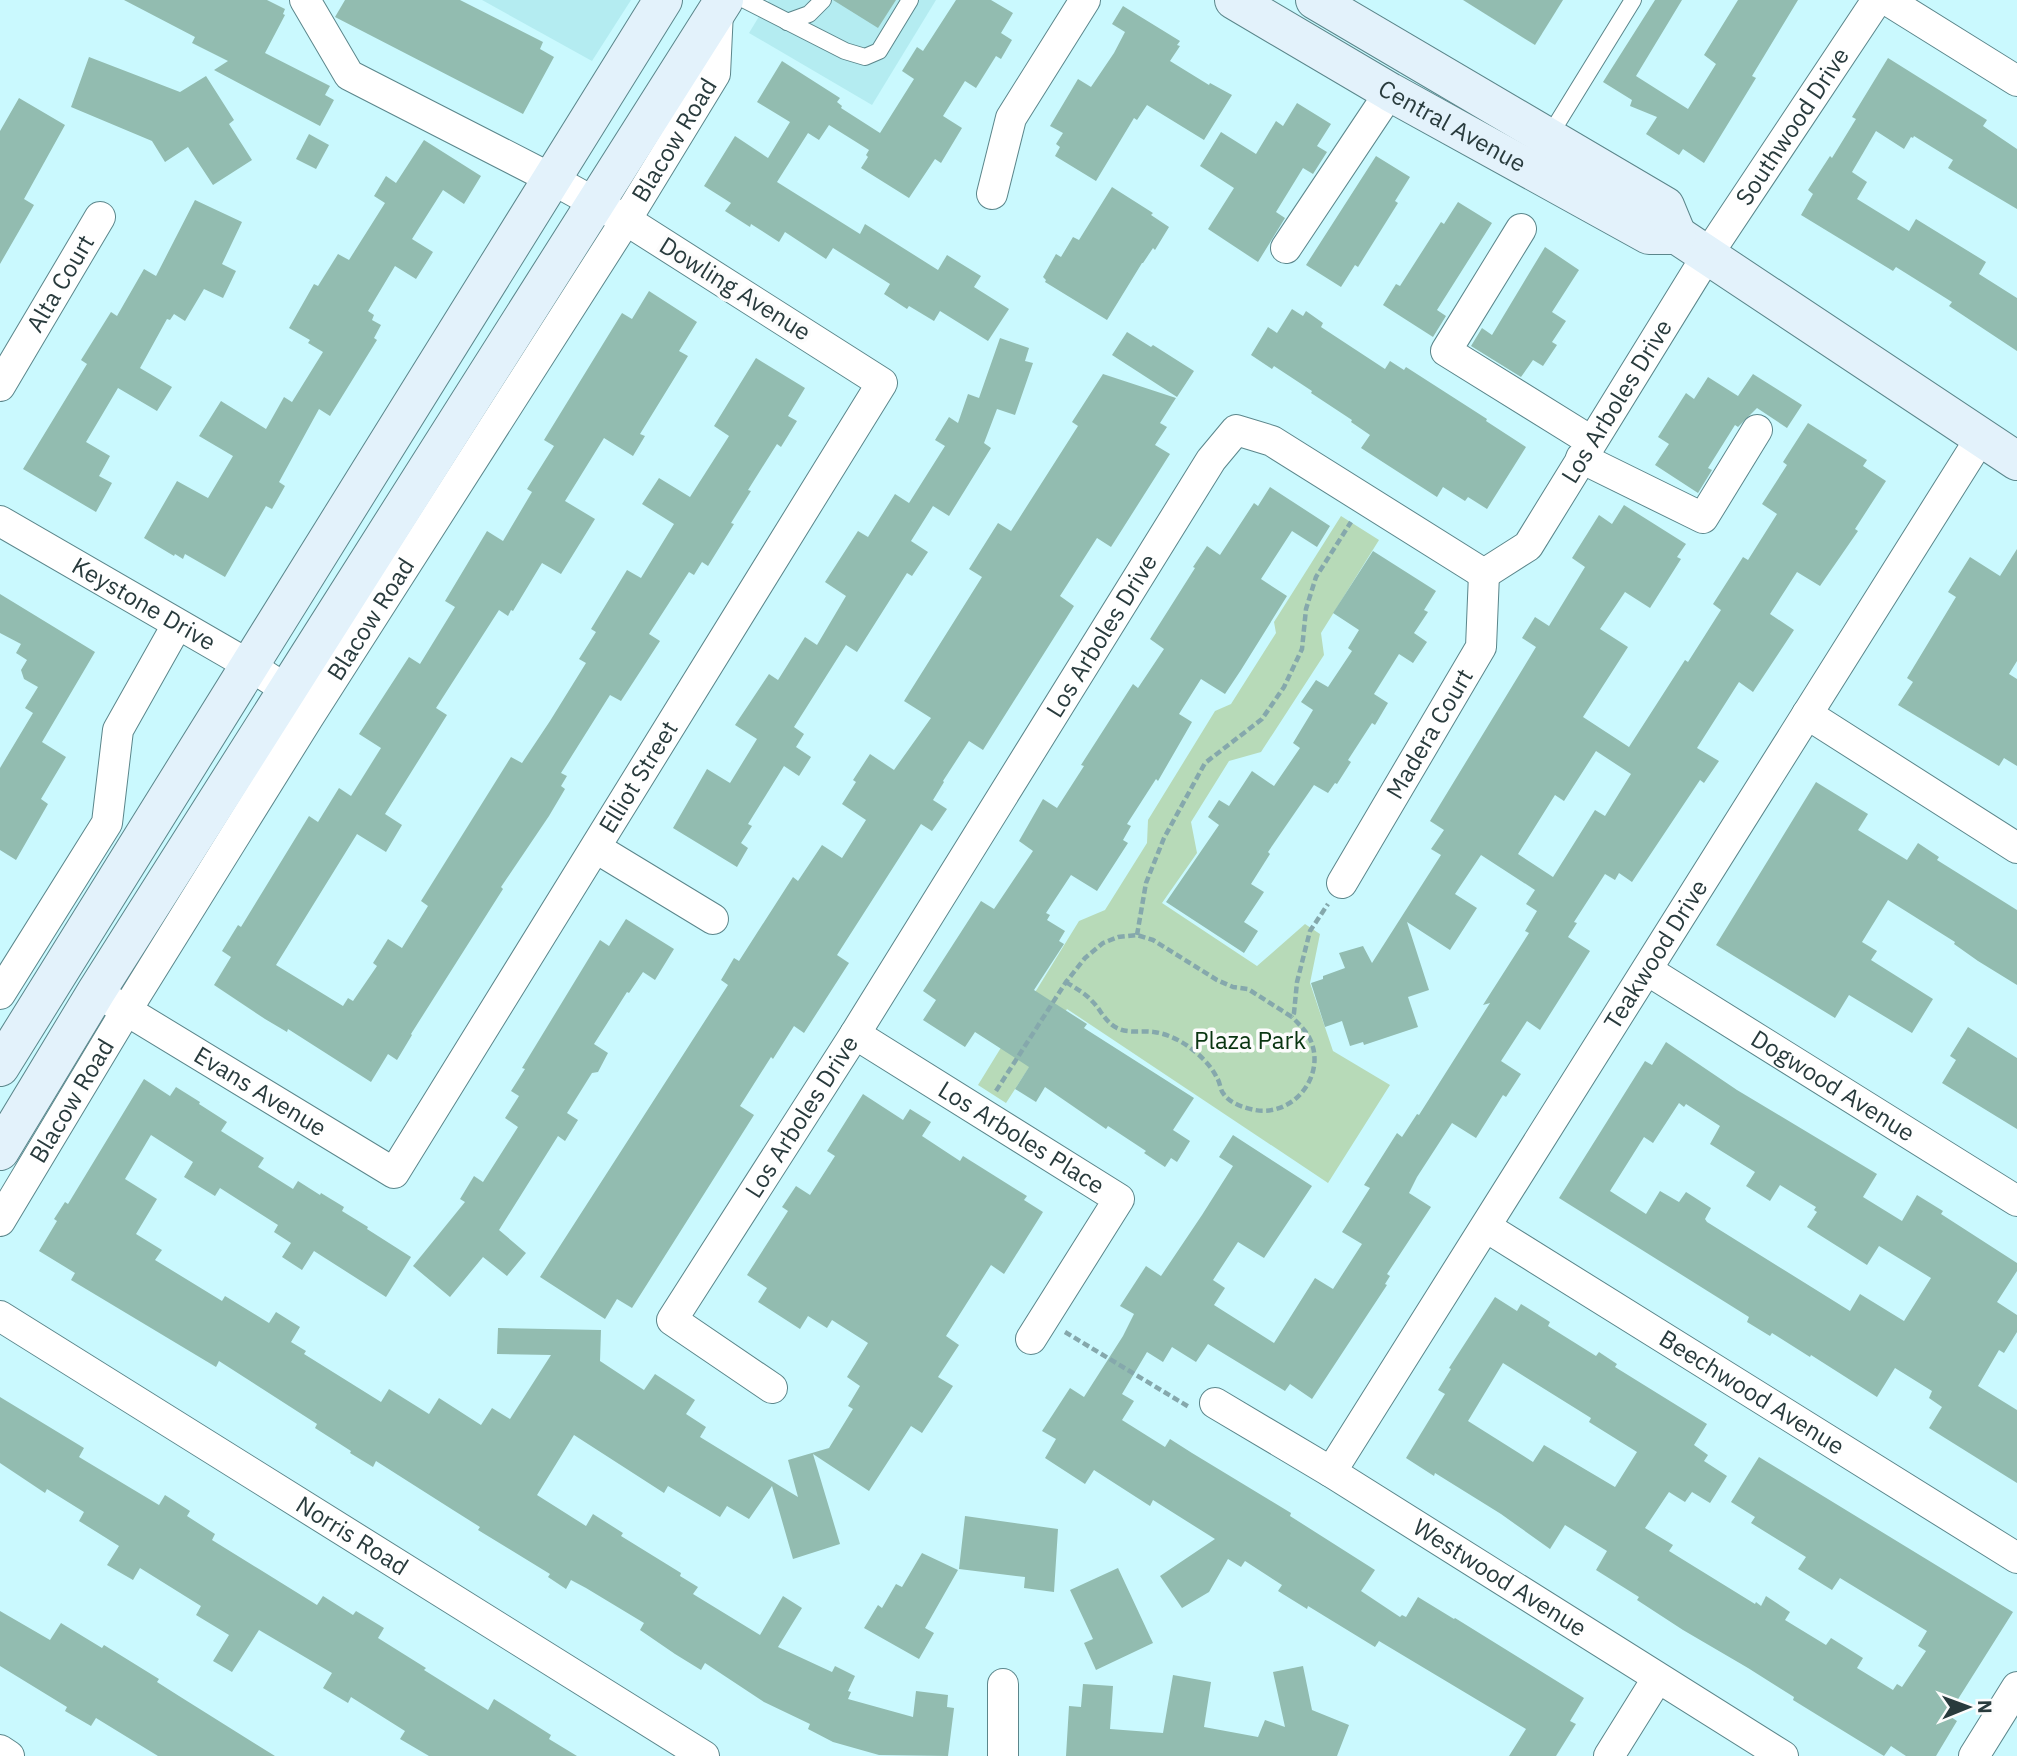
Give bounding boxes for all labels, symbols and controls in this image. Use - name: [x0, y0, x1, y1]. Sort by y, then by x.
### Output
- street label: Southwood Drive: [1728, 41, 1856, 211]
- street label: Blacow Road: [624, 72, 724, 208]
- street label: Central Avenue: [1373, 72, 1532, 179]
- street label: Alta Court: [18, 228, 101, 338]
- street label: Dowling Avenue: [654, 229, 817, 347]
- street label: Los Arboles Drive: [1554, 313, 1679, 489]
- street label: Los Arboles Drive: [1038, 547, 1164, 723]
- street label: Keystone Drive: [66, 549, 222, 657]
- street label: Blacow Road: [319, 551, 421, 686]
- street label: Madera Court: [1378, 662, 1480, 804]
- street label: Elliot Street: [591, 714, 685, 839]
- street label: Teakwood Drive: [1596, 873, 1714, 1035]
- street label: Dogwood Avenue: [1745, 1022, 1921, 1148]
- park label: Plaza Park: [1194, 1024, 1306, 1056]
- street label: Los Arboles Drive: [737, 1029, 865, 1204]
- street label: Blacow Road: [22, 1032, 121, 1169]
- street label: Evans Avenue: [188, 1038, 333, 1143]
- street label: Los Arboles Place: [933, 1073, 1111, 1201]
- street label: Beechwood Avenue: [1653, 1322, 1851, 1462]
- street label: Norris Road: [290, 1488, 415, 1582]
- street label: Westwood Avenue: [1407, 1511, 1593, 1644]
- north arrow: [1933, 1672, 2003, 1742]
- text: N: [1973, 1700, 1997, 1714]

